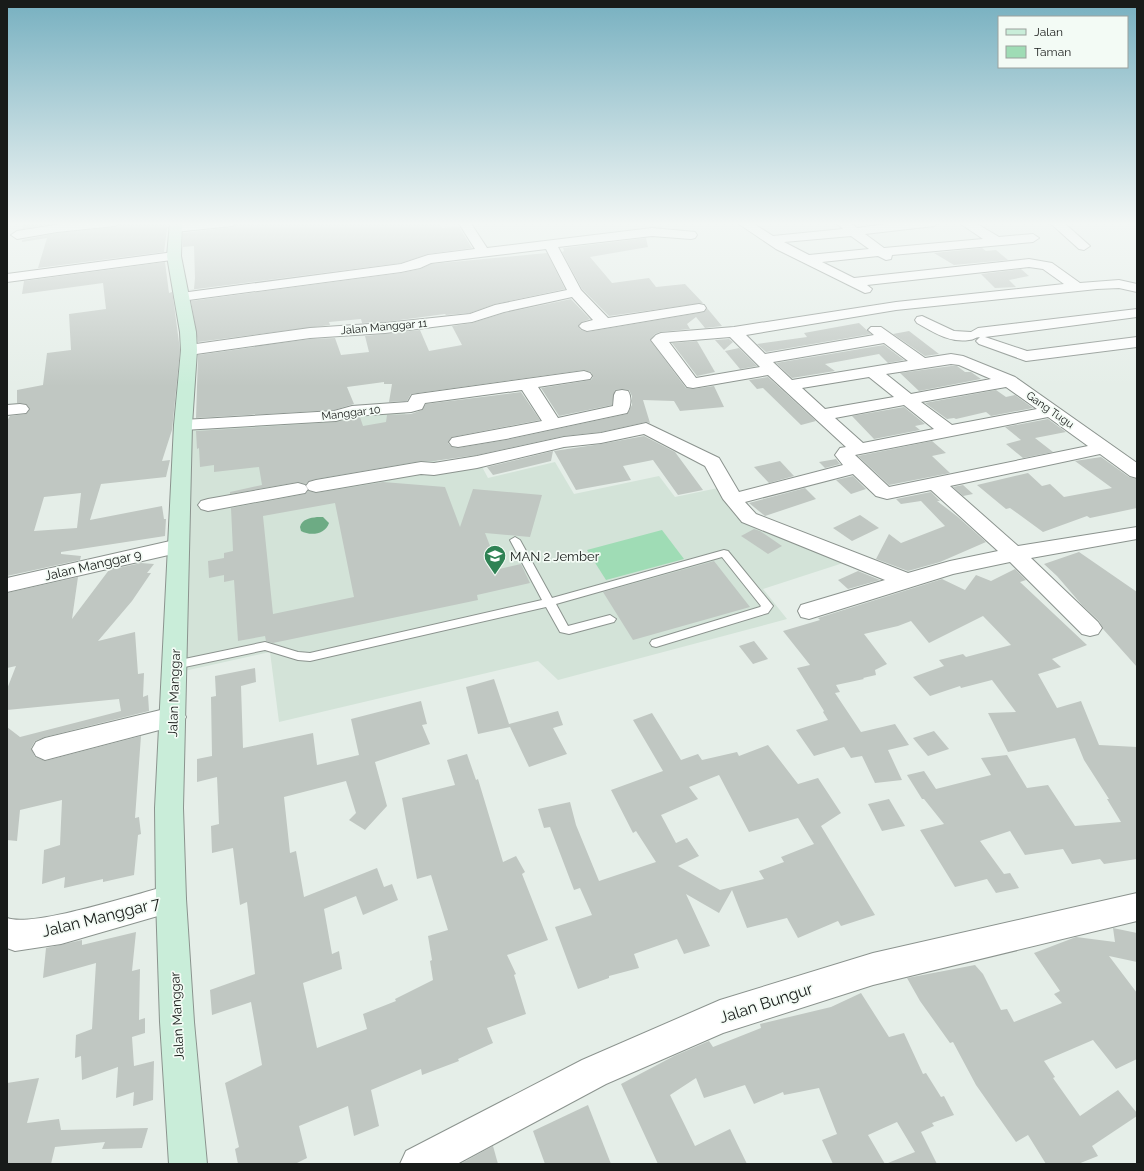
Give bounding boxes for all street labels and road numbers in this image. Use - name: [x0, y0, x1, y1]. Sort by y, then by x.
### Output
- street label: Jalan Manggar 11: [340, 317, 428, 337]
- street label: Gang Tugu: [1024, 389, 1076, 431]
- street label: Manggar 10: [321, 403, 382, 423]
- street label: Jalan Manggar 9: [43, 546, 143, 583]
- street label: Jalan Manggar: [165, 648, 183, 737]
- street label: Jalan Manggar 7: [40, 893, 162, 941]
- street label: Jalan Manggar: [167, 971, 187, 1061]
- street label: Jalan Bungur: [717, 979, 816, 1027]

